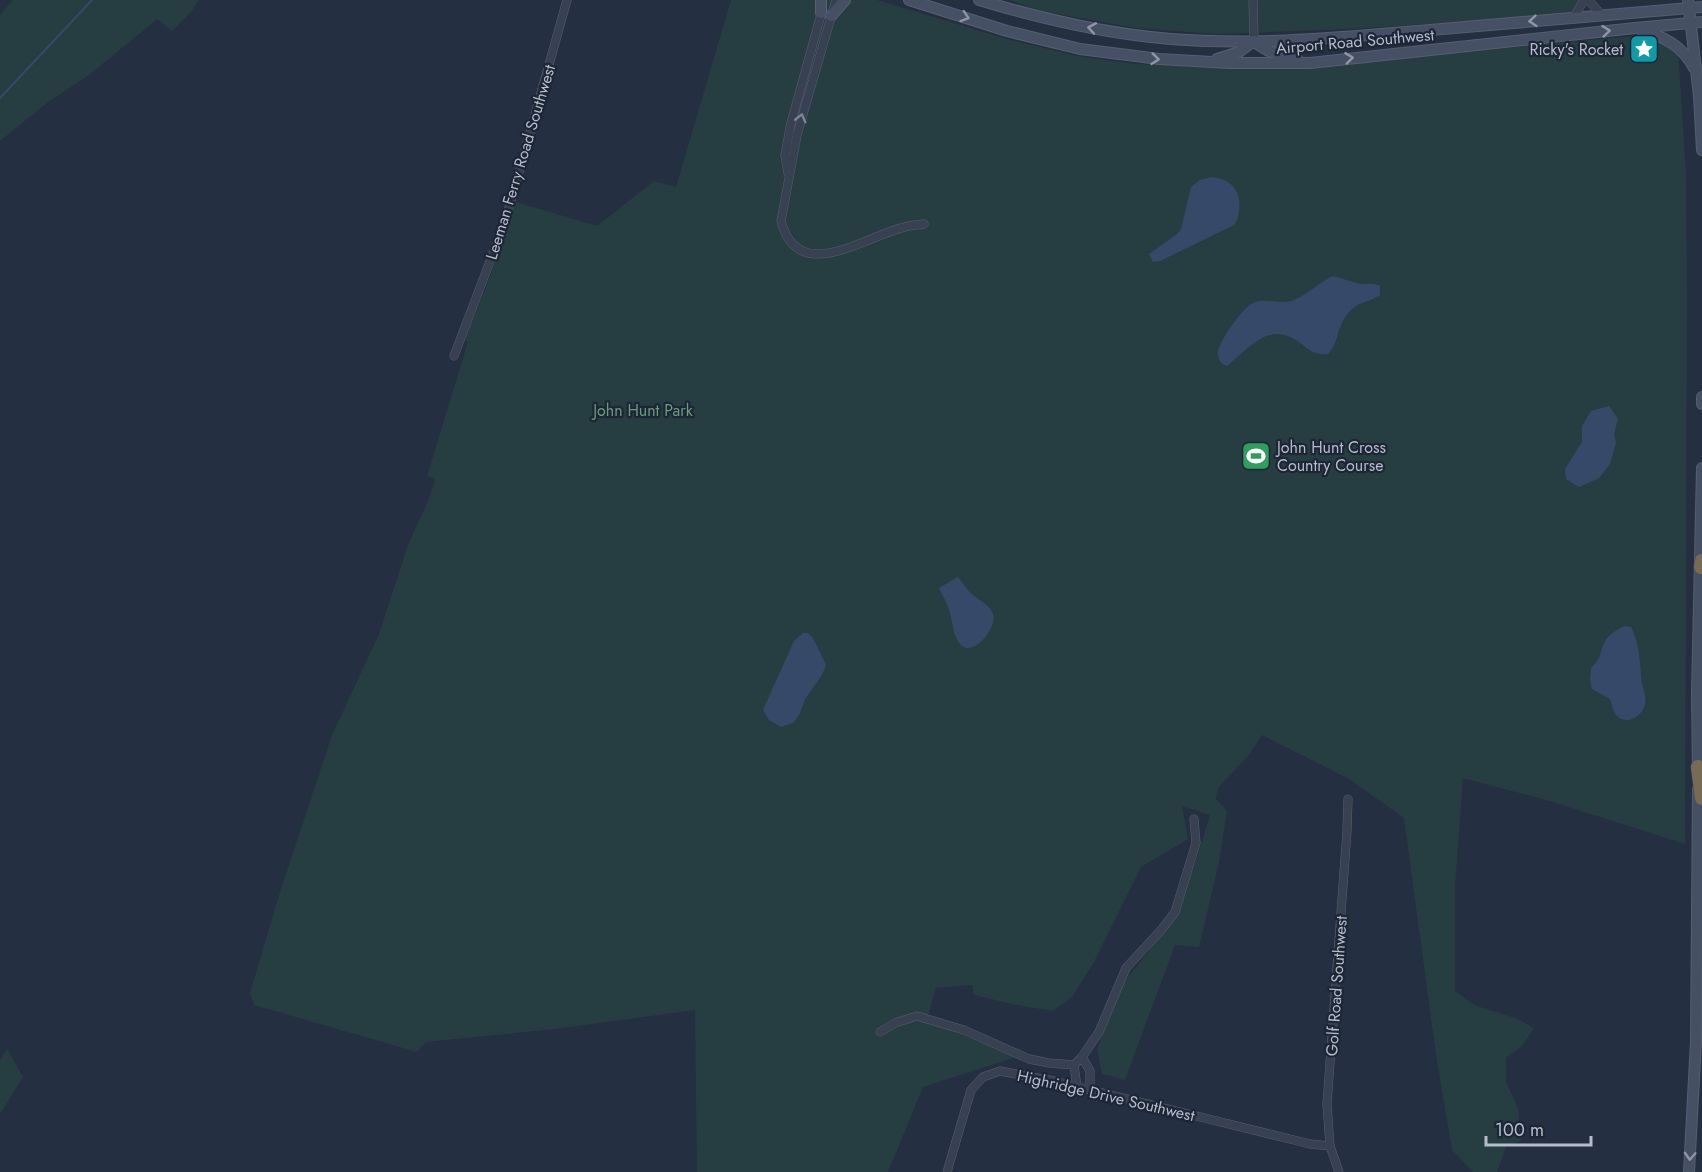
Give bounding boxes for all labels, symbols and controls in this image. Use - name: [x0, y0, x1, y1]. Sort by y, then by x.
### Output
- one-way arrow: [959, 10, 970, 23]
- one-way arrow: [1528, 14, 1537, 27]
- one-way arrow: [1087, 22, 1097, 35]
- street label: Airport Road Southwest: [1275, 23, 1435, 60]
- one-way arrow: [1601, 25, 1610, 38]
- place icon: Ricky's Rocket: [1628, 33, 1660, 65]
- place label: Ricky's Rocket: [1529, 38, 1623, 61]
- one-way arrow: [1150, 52, 1159, 65]
- one-way arrow: [1345, 52, 1354, 64]
- street label: Leeman Ferry Road Southwest: [480, 62, 561, 262]
- one-way arrow: [794, 113, 806, 124]
- park label: John Hunt Park: [591, 399, 694, 422]
- place label: John Hunt Cross Country Course: [1275, 436, 1386, 477]
- sports icon: John Hunt Cross Country Course: [1240, 440, 1272, 472]
- street label: Golf Road Southwest: [1320, 915, 1353, 1057]
- street label: Highridge Drive Southwest: [1015, 1064, 1197, 1127]
- scale bar: [1486, 1109, 1591, 1147]
- text: 100 m: [1495, 1117, 1544, 1143]
- one-way arrow: [1683, 1152, 1696, 1161]

